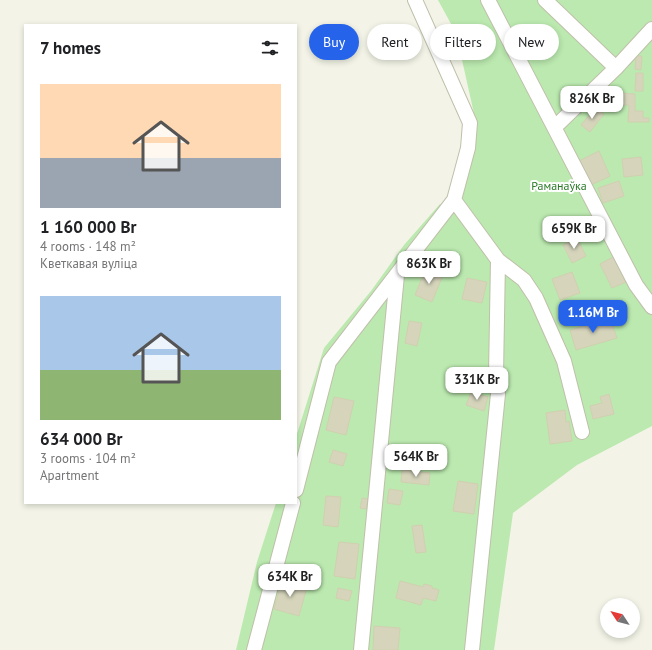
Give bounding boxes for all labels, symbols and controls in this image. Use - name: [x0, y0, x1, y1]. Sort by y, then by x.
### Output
- chip: Buy: [309, 24, 359, 60]
- chip: Rent: [367, 24, 422, 60]
- chip: Filters: [430, 24, 496, 60]
- chip: New: [504, 24, 559, 60]
- text: 7 homes: [40, 37, 101, 59]
- icon: filters: [259, 37, 281, 59]
- pin: 826K Br: [555, 86, 629, 120]
- text: 826K Br: [569, 90, 615, 107]
- icon: home: [125, 110, 197, 182]
- park label: Раманаўка: [531, 178, 587, 193]
- text: 1 160 000 Br: [40, 216, 136, 238]
- pin: 659K Br: [537, 216, 611, 250]
- text: 659K Br: [551, 220, 597, 237]
- text: 4 rooms · 148 m²: [40, 238, 136, 255]
- pin: 863K Br: [392, 251, 466, 285]
- text: Кветкавая вуліца: [40, 255, 137, 272]
- text: 863K Br: [406, 255, 452, 272]
- pin: 1.16M Br: [552, 300, 634, 334]
- text: 1.16M Br: [567, 304, 619, 321]
- icon: home: [125, 322, 197, 394]
- pin: 331K Br: [440, 367, 514, 401]
- text: 331K Br: [454, 371, 500, 388]
- text: 634 000 Br: [40, 428, 122, 450]
- pin: 564K Br: [379, 444, 453, 478]
- text: 564K Br: [393, 448, 439, 465]
- text: 3 rooms · 104 m²: [40, 450, 136, 467]
- text: Apartment: [40, 467, 99, 484]
- pin: 634K Br: [253, 564, 327, 598]
- text: 634K Br: [267, 568, 313, 585]
- north arrow: [600, 598, 640, 638]
- map controls: [600, 598, 640, 638]

